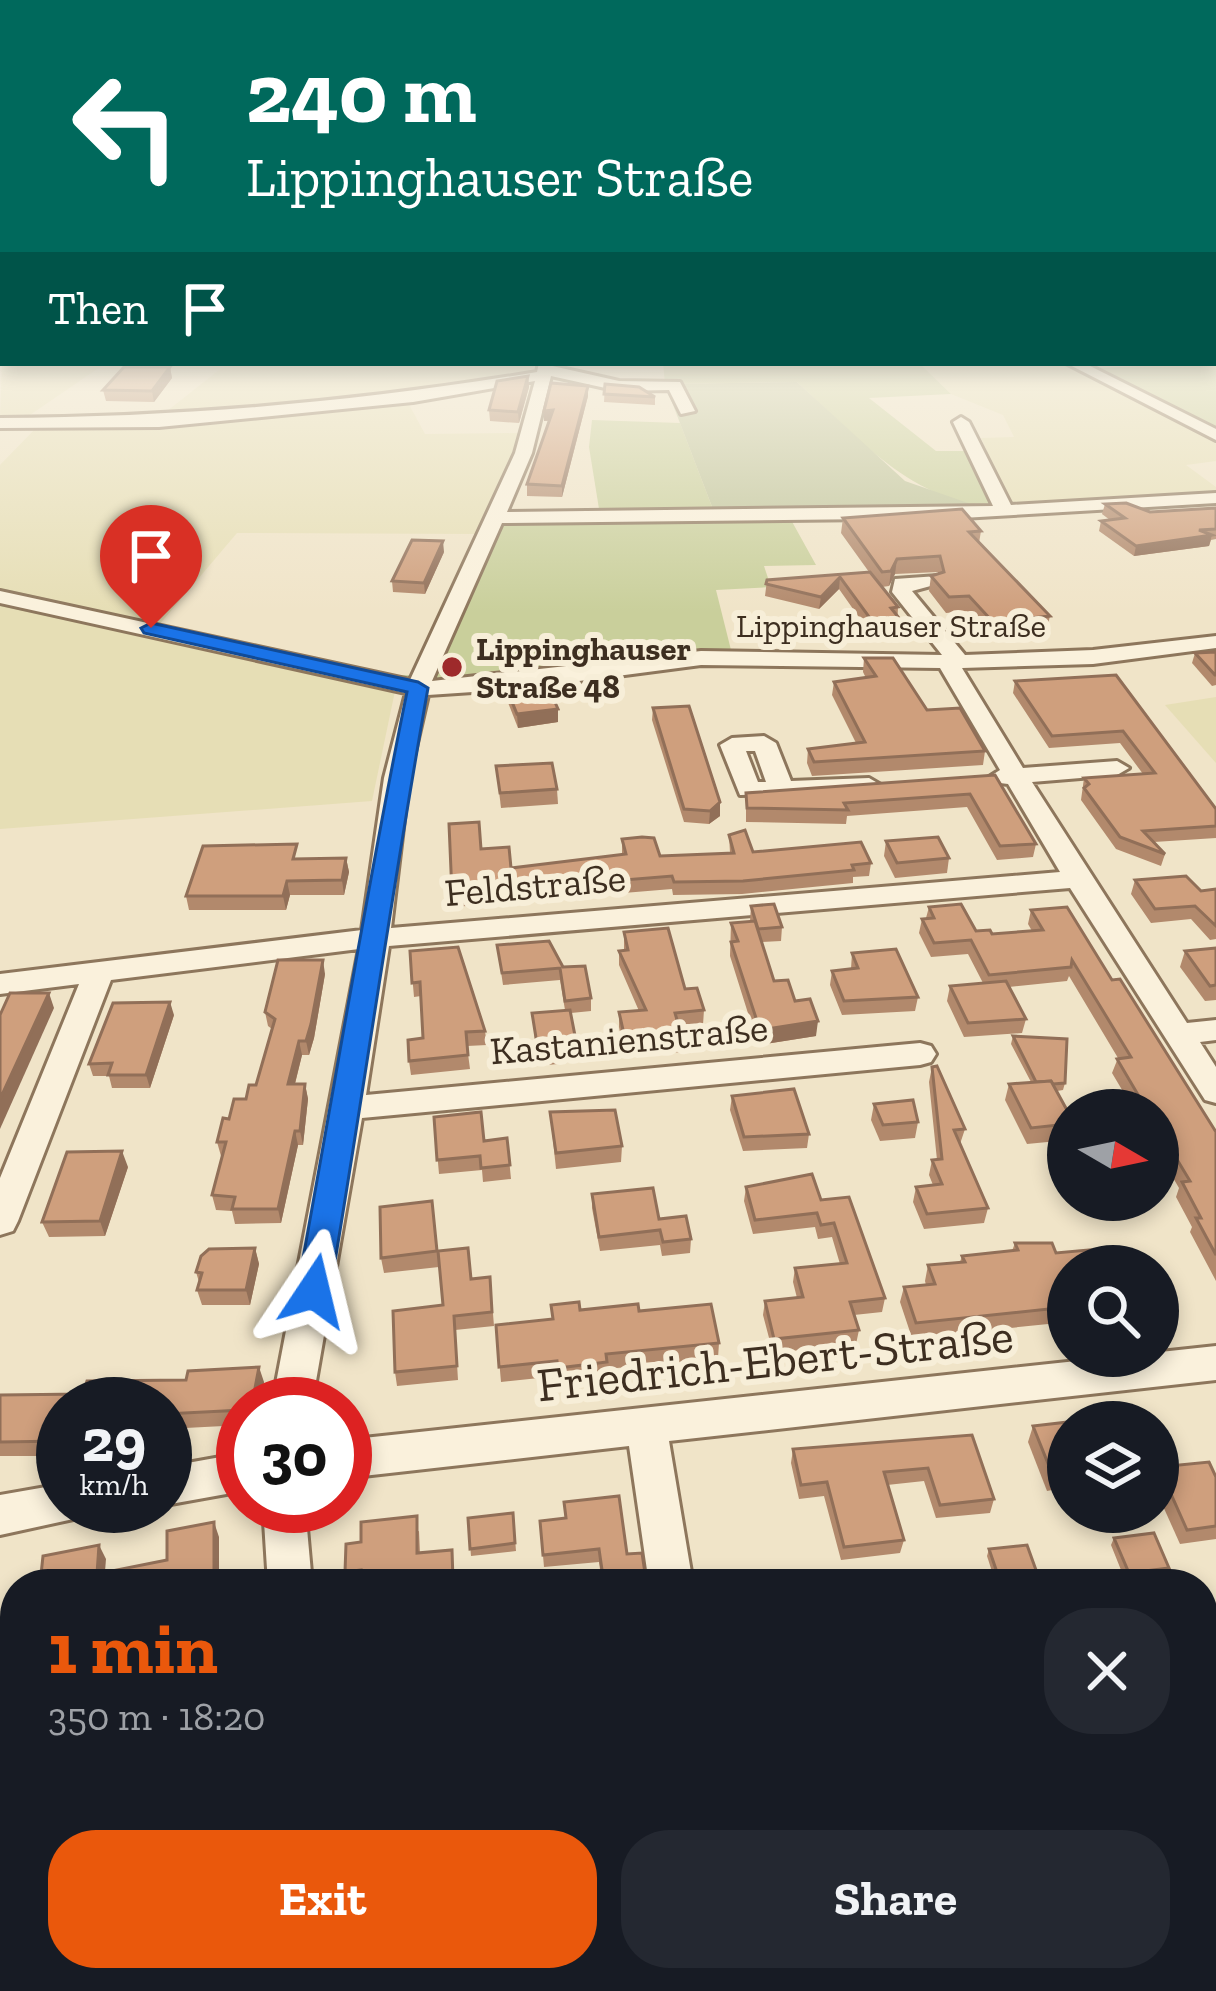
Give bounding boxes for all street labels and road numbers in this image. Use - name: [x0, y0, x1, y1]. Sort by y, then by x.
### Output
- street label: Lippinghauser Straße: [736, 606, 1046, 645]
- street label: Feldstraße: [442, 854, 628, 916]
- street label: Kastanienstraße: [488, 1003, 770, 1075]
- street label: Friedrich-Ebert-Straße: [534, 1307, 1016, 1413]

